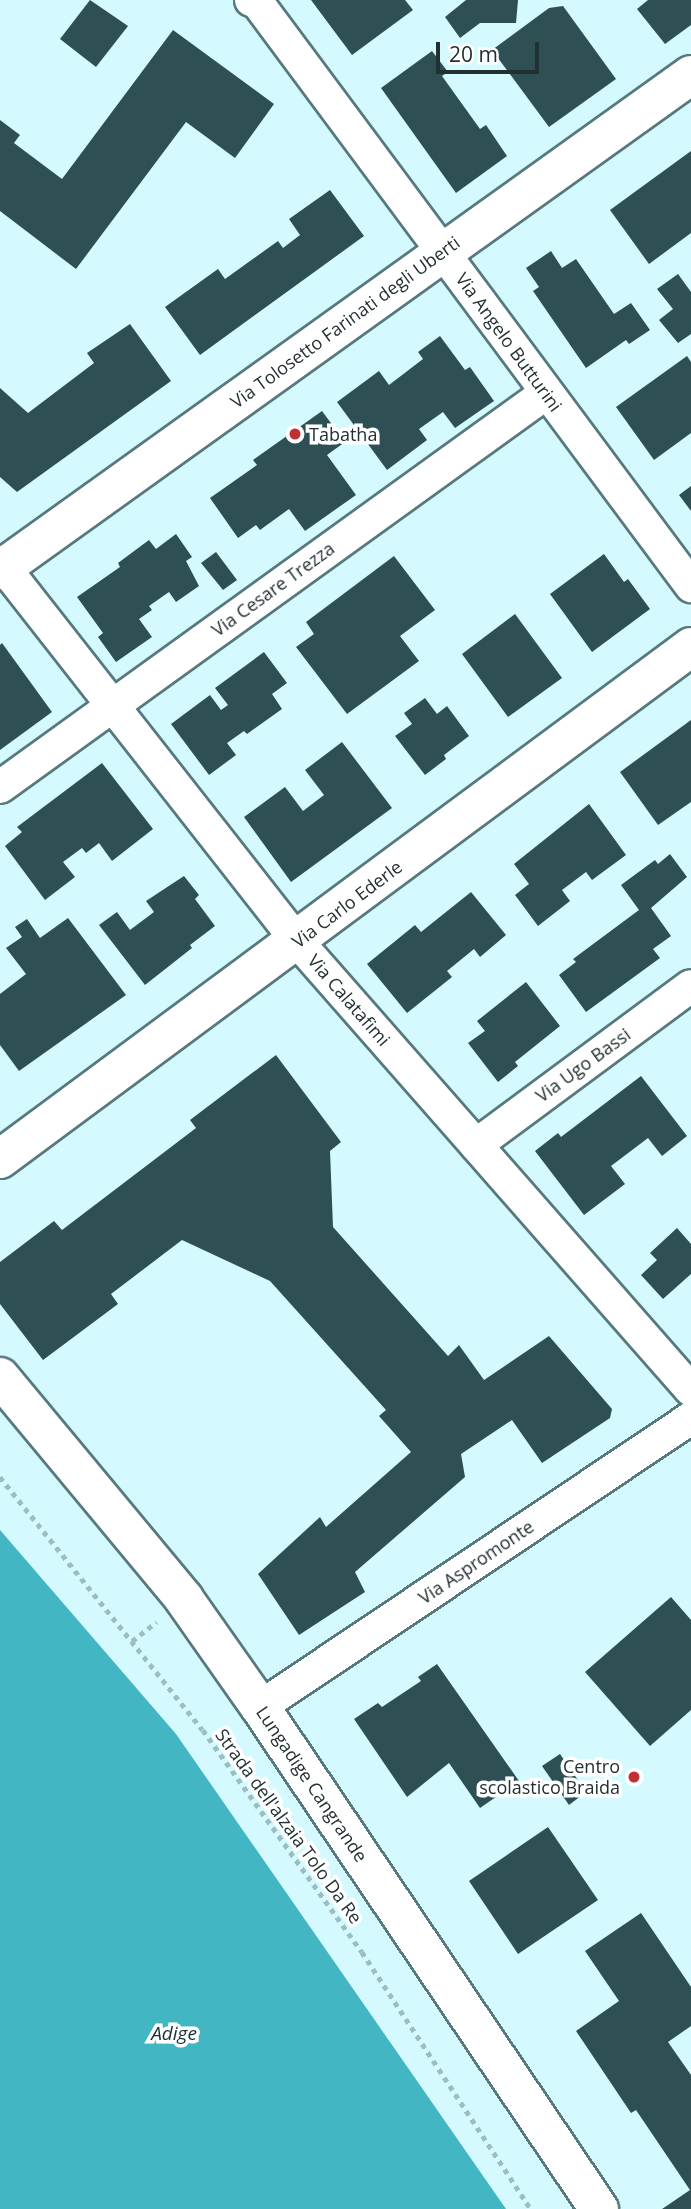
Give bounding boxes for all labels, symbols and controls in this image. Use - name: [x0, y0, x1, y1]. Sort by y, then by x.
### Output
- scale bar: [439, 28, 542, 72]
- text: 20 m: [449, 40, 498, 68]
- street label: Via Tolosetto Farinati degli Uberti: [226, 232, 464, 412]
- street label: Via Angelo Butturini: [451, 268, 567, 416]
- place label: Tabatha: [309, 423, 377, 445]
- marker: Tabatha: [287, 426, 303, 442]
- street label: Via Cesare Trezza: [207, 537, 339, 641]
- street label: Via Carlo Ederle: [288, 856, 406, 952]
- street label: Via Calatafimi: [303, 950, 395, 1050]
- street label: Via Ugo Bassi: [531, 1023, 635, 1107]
- street label: Via Aspromonte: [414, 1516, 538, 1608]
- street label: Lungadige Cangrande: [252, 1702, 372, 1866]
- street label: Strada dell'alzaia Tolo Da Re: [211, 1724, 367, 1928]
- place label: Centro scolastico Braida: [479, 1756, 620, 1798]
- marker: Centro scolastico Braida: [626, 1769, 642, 1785]
- water label: Adige: [151, 2023, 197, 2045]

